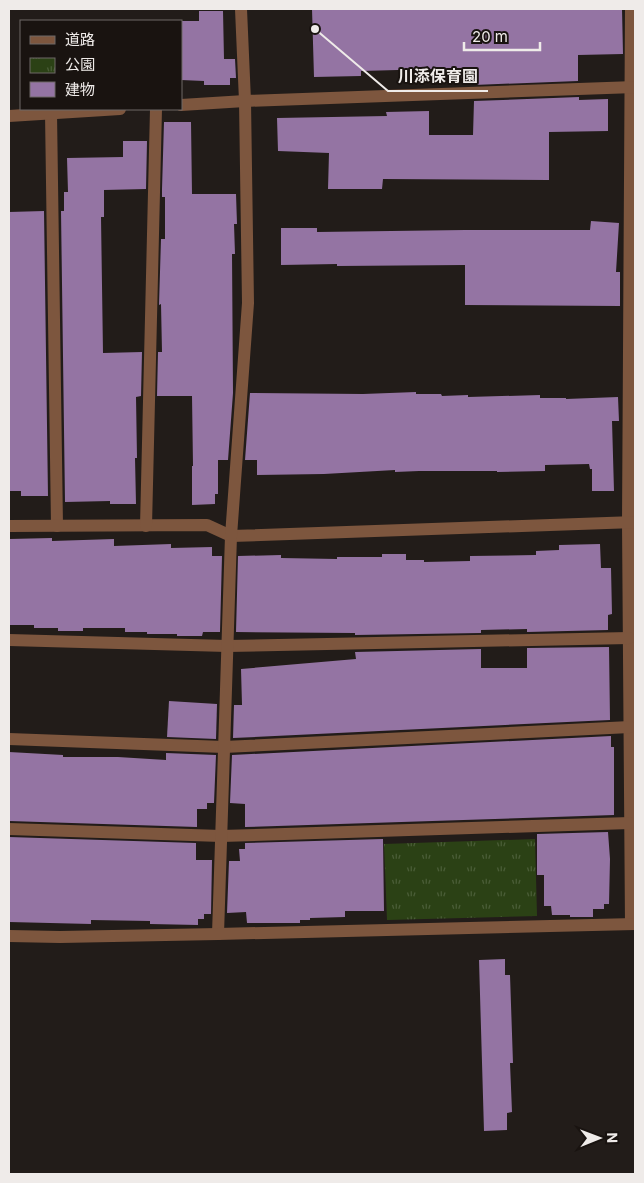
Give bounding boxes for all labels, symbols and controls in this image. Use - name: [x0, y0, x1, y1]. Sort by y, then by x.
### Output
- legend: [20, 20, 182, 110]
- scale bar: [464, 20, 540, 52]
- text: 20 m: [472, 27, 508, 46]
- text: 道路: [65, 30, 95, 49]
- text: 公園: [65, 55, 95, 74]
- callout: 川添保育園: [388, 60, 488, 91]
- text: 川添保育園: [398, 66, 478, 86]
- text: 建物: [65, 80, 95, 99]
- north arrow: [574, 1113, 624, 1163]
- text: N: [604, 1132, 621, 1143]

